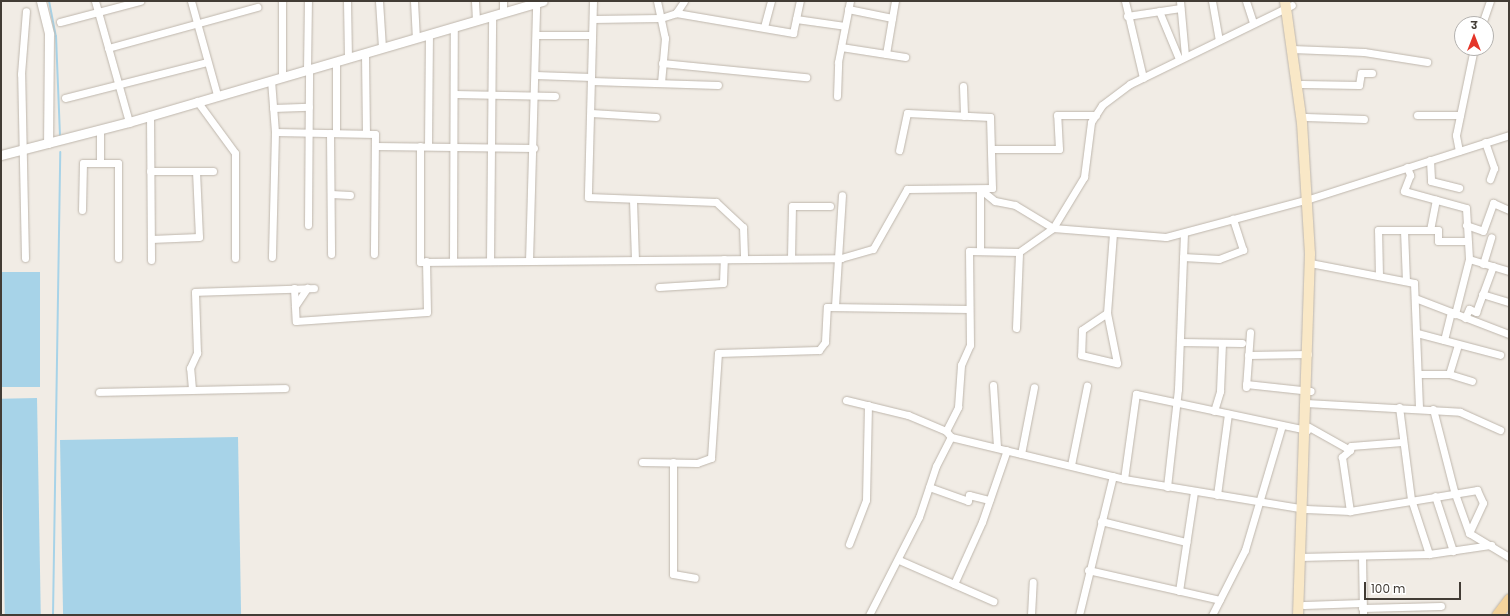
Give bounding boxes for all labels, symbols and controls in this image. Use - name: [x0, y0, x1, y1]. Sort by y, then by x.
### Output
- north arrow: [1454, 16, 1494, 56]
- text: उ: [1471, 17, 1477, 33]
- scale bar: [1366, 574, 1463, 600]
- text: 100 m: [1371, 580, 1405, 597]

